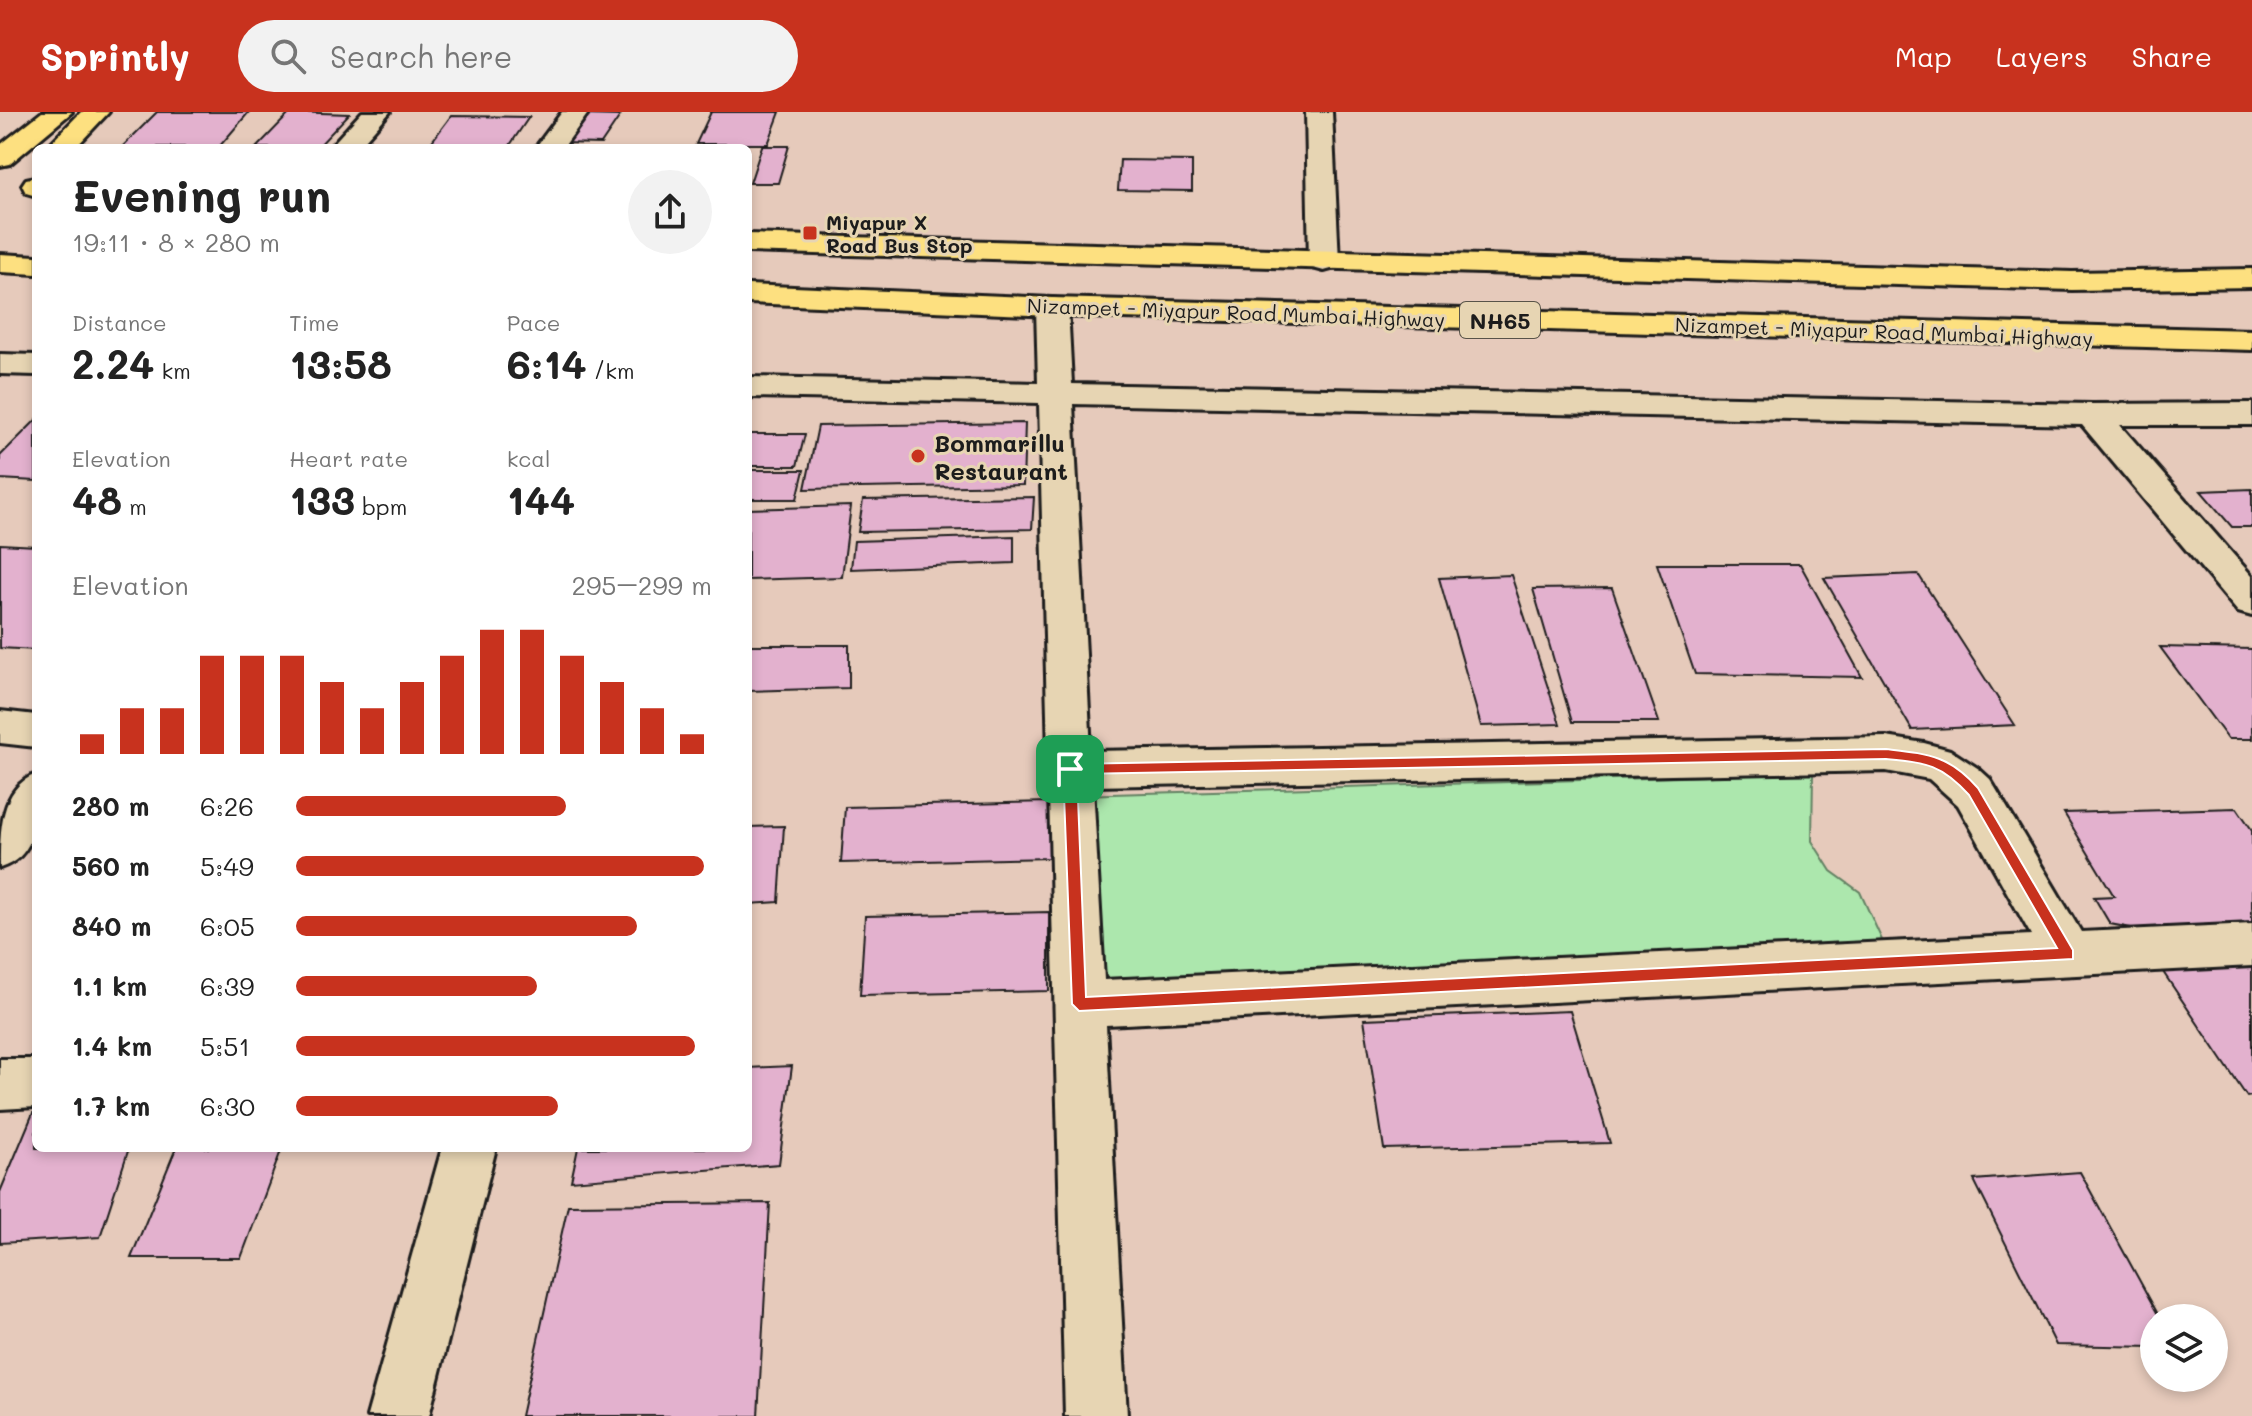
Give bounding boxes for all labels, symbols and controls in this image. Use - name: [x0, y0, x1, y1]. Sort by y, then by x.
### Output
- search box: [238, 20, 798, 92]
- text: Sprintly: [40, 31, 190, 81]
- icon: search: [266, 34, 310, 78]
- text: Search here: [330, 36, 512, 76]
- text: Map: [1895, 38, 1952, 74]
- text: Layers: [1996, 38, 2088, 74]
- text: Share: [2132, 38, 2212, 74]
- text: Evening run: [72, 166, 331, 223]
- button: share: [628, 170, 712, 254]
- place label: Miyapur X Road Bus Stop: [826, 209, 972, 258]
- marker: Miyapur X Road Bus Stop: [801, 224, 819, 242]
- text: 19:11 · 8 × 280 m: [72, 225, 280, 259]
- street label: Nizampet - Miyapur Road Mumbai Highway: [1027, 292, 1445, 332]
- road number: NH65: [1460, 302, 1540, 338]
- text: Distance: [72, 308, 167, 337]
- text: Time: [289, 308, 339, 337]
- text: Pace: [507, 308, 560, 337]
- street label: Nizampet - Miyapur Road Mumbai Highway: [1675, 311, 2093, 351]
- text: 2.24: [72, 337, 154, 389]
- text: 13:58: [289, 337, 392, 389]
- text: 6:14: [507, 337, 587, 389]
- text: km: [154, 356, 191, 385]
- text: /km: [587, 356, 634, 385]
- place label: Bommarillu Restaurant: [934, 427, 1068, 486]
- text: Elevation: [72, 444, 171, 473]
- text: Heart rate: [289, 444, 408, 473]
- text: kcal: [507, 444, 551, 473]
- marker: Bommarillu Restaurant: [909, 447, 927, 465]
- text: 48: [72, 473, 122, 525]
- text: 133: [289, 473, 355, 525]
- text: 144: [507, 473, 575, 525]
- text: m: [122, 492, 147, 521]
- text: bpm: [355, 492, 407, 521]
- text: Elevation: [72, 568, 189, 602]
- text: 295–299 m: [571, 568, 712, 602]
- pin: [1036, 735, 1104, 803]
- icon: arrive: [1048, 747, 1092, 791]
- text: 280 m: [72, 789, 149, 823]
- text: 6:26: [200, 789, 254, 823]
- text: 560 m: [72, 849, 150, 883]
- text: 5:49: [200, 849, 254, 883]
- text: 840 m: [72, 909, 151, 943]
- text: 6:05: [200, 909, 255, 943]
- text: 1.1 km: [72, 969, 147, 1003]
- text: 6:39: [200, 969, 254, 1003]
- text: 1.4 km: [72, 1029, 152, 1063]
- text: 5:51: [200, 1029, 250, 1063]
- text: 1.7 km: [72, 1089, 150, 1123]
- text: 6:30: [200, 1089, 255, 1123]
- map controls: [2140, 1304, 2228, 1392]
- button: layers: [2140, 1304, 2228, 1392]

